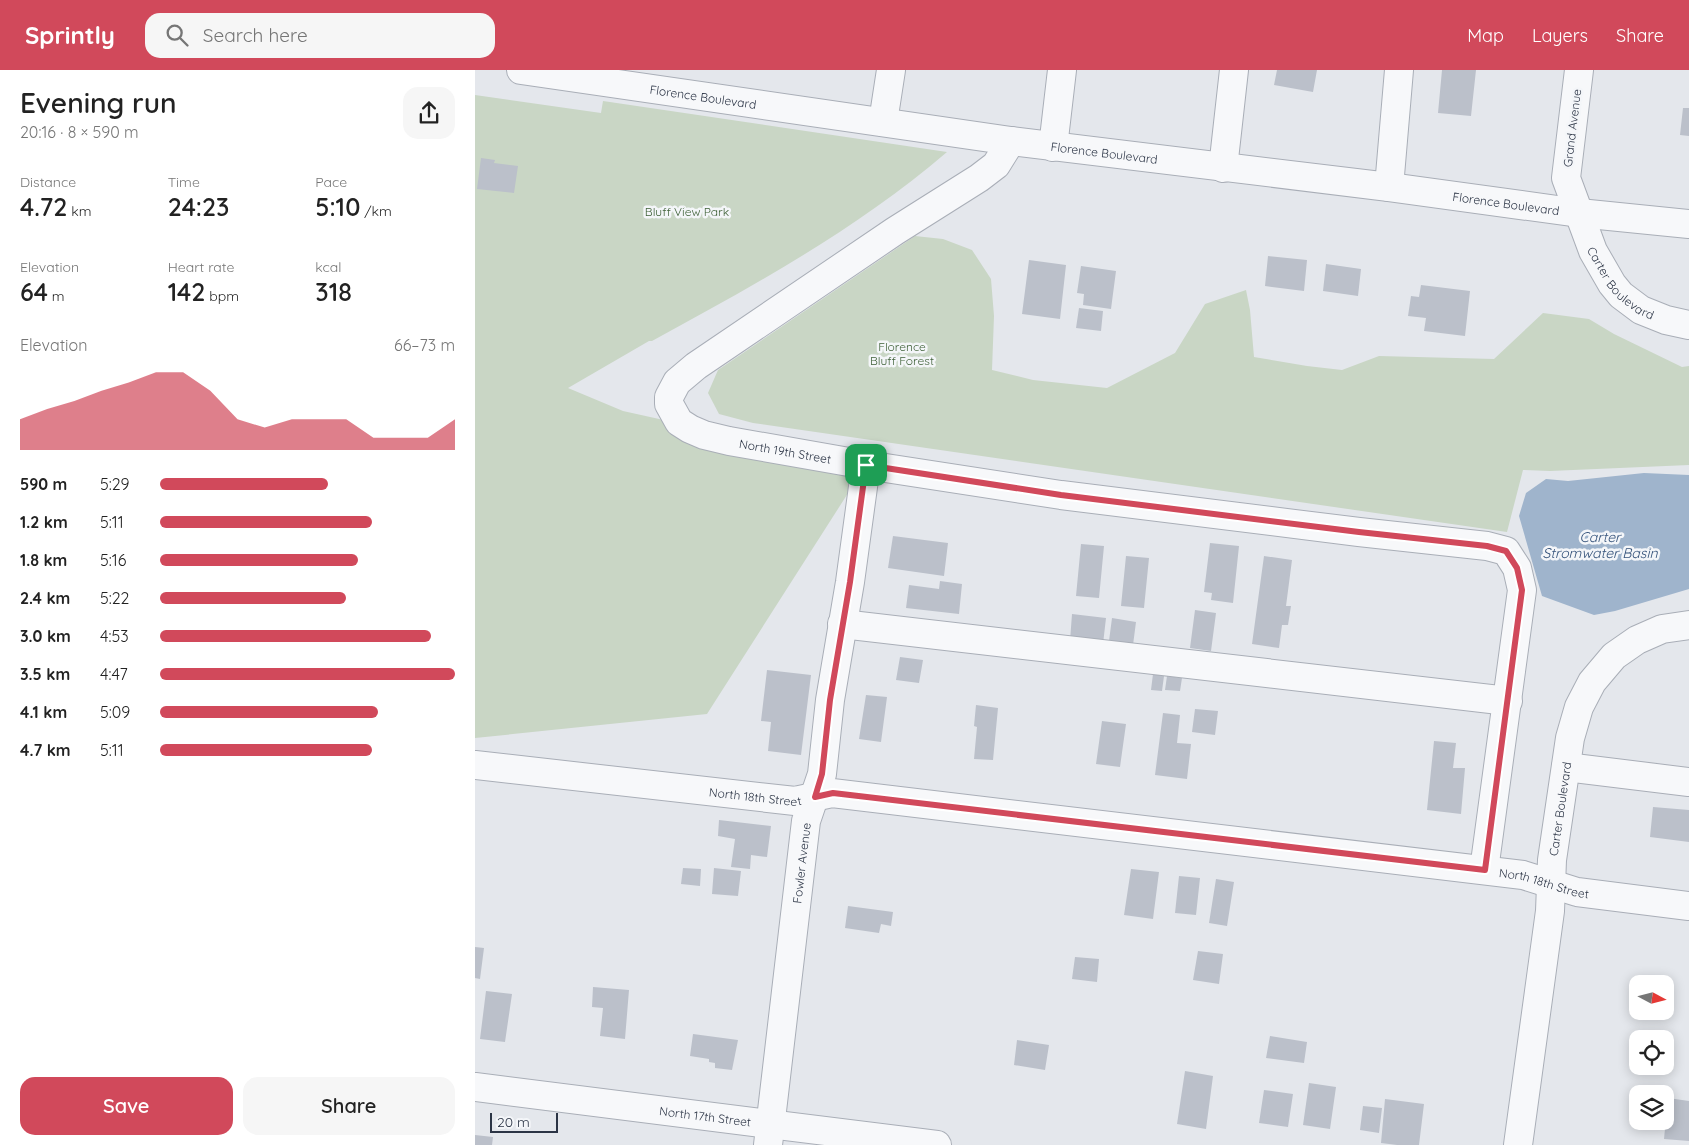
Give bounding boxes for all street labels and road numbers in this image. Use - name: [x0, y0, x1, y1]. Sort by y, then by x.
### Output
- street label: Florence Boulevard: [649, 81, 757, 112]
- street label: Grand Avenue: [1560, 88, 1584, 168]
- street label: Florence Boulevard: [1050, 138, 1158, 166]
- street label: Florence Boulevard: [1452, 188, 1560, 218]
- street label: Carter Boulevard: [1585, 245, 1656, 322]
- street label: North 19th Street: [738, 435, 832, 466]
- street label: Carter Boulevard: [1545, 761, 1574, 857]
- street label: North 18th Street: [708, 784, 803, 809]
- street label: Fowler Avenue: [789, 821, 813, 904]
- street label: North 18th Street: [1498, 865, 1590, 901]
- street label: North 17th Street: [658, 1103, 752, 1129]

